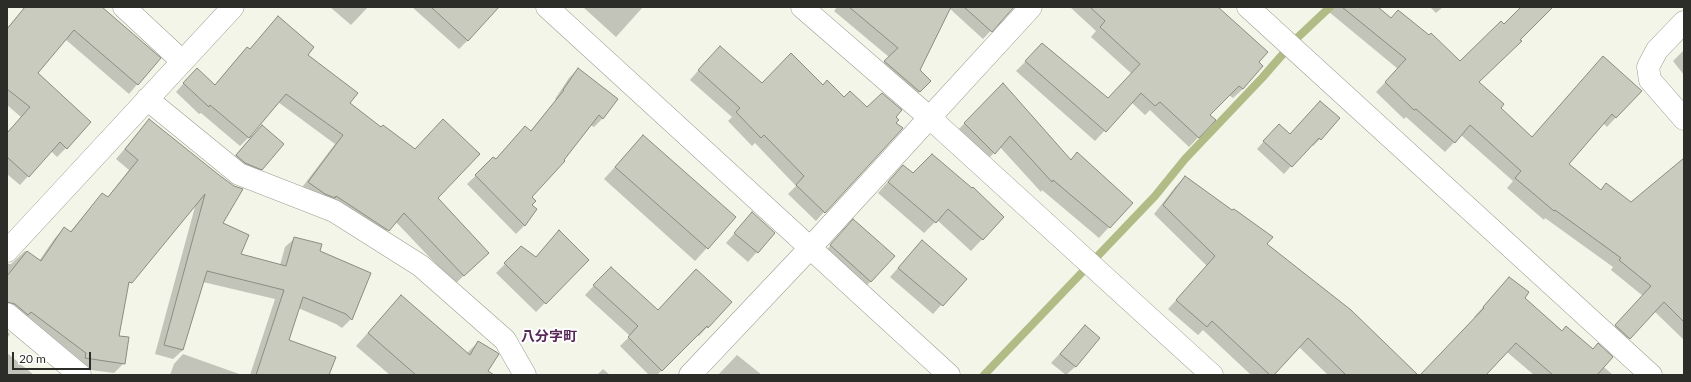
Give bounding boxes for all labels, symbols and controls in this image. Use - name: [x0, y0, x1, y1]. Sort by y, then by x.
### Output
- district label: 八分字町: [521, 328, 577, 344]
- scale bar: [14, 344, 93, 370]
- text: 20 m: [19, 351, 46, 366]

